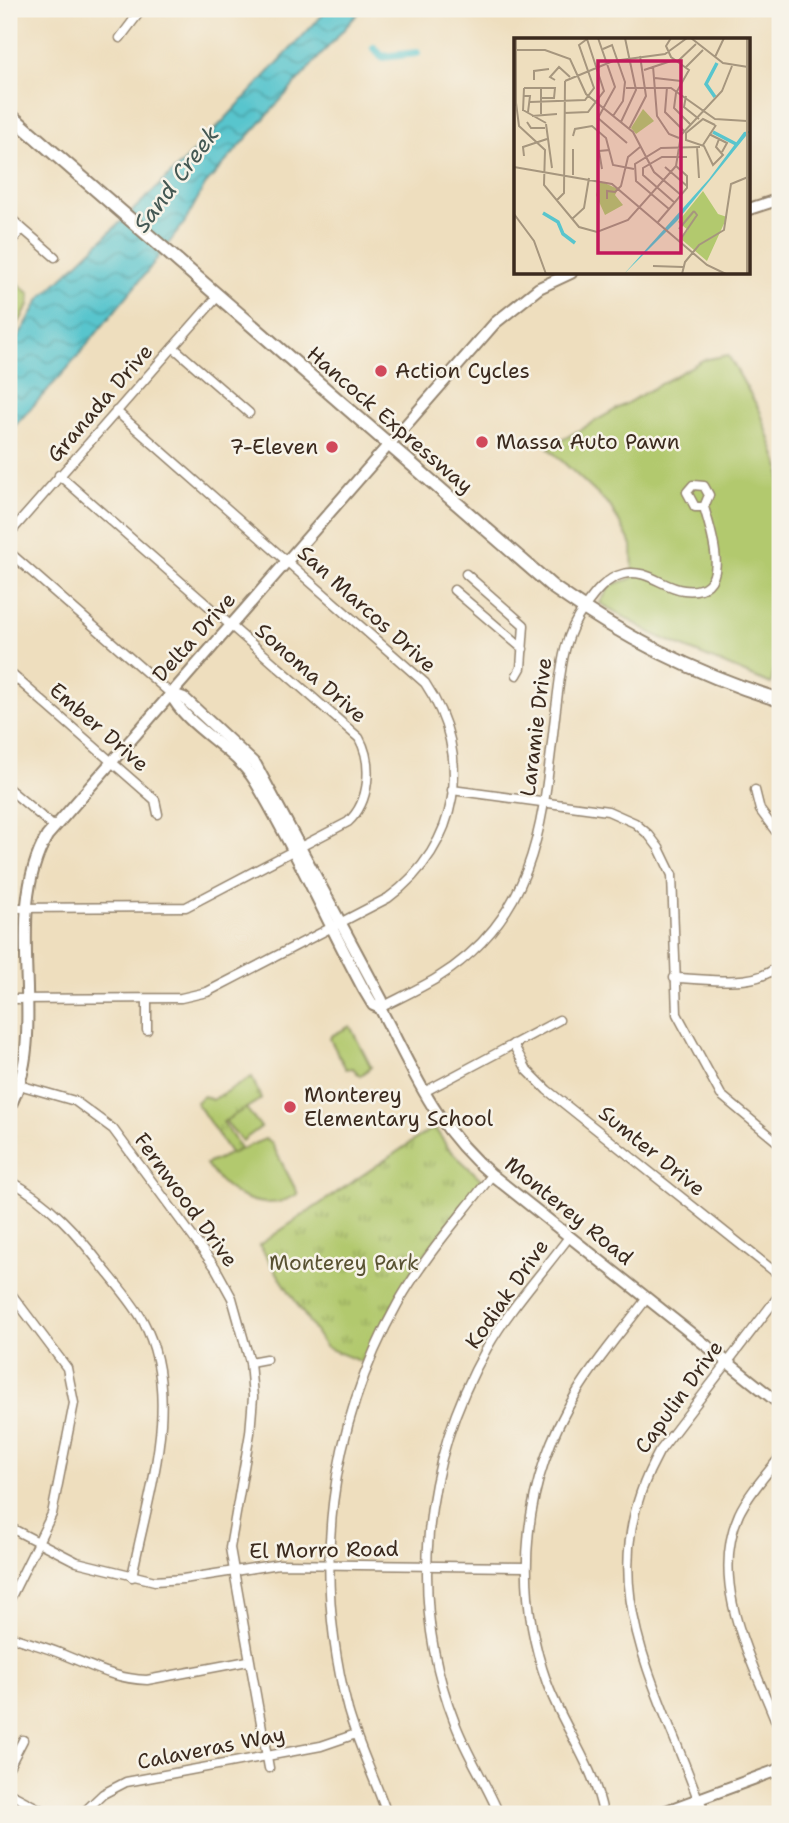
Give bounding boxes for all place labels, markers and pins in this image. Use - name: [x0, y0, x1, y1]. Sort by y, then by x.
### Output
- place label: Action Cycles: [395, 357, 530, 385]
- marker: Action Cycles: [373, 363, 389, 379]
- place label: Massa Auto Pawn: [496, 428, 680, 456]
- place label: 7-Eleven: [229, 433, 318, 461]
- marker: Massa Auto Pawn: [474, 434, 490, 450]
- marker: 7-Eleven: [324, 439, 340, 455]
- place label: Monterey Elementary School: [304, 1081, 494, 1133]
- marker: Monterey Elementary School: [282, 1099, 298, 1115]

